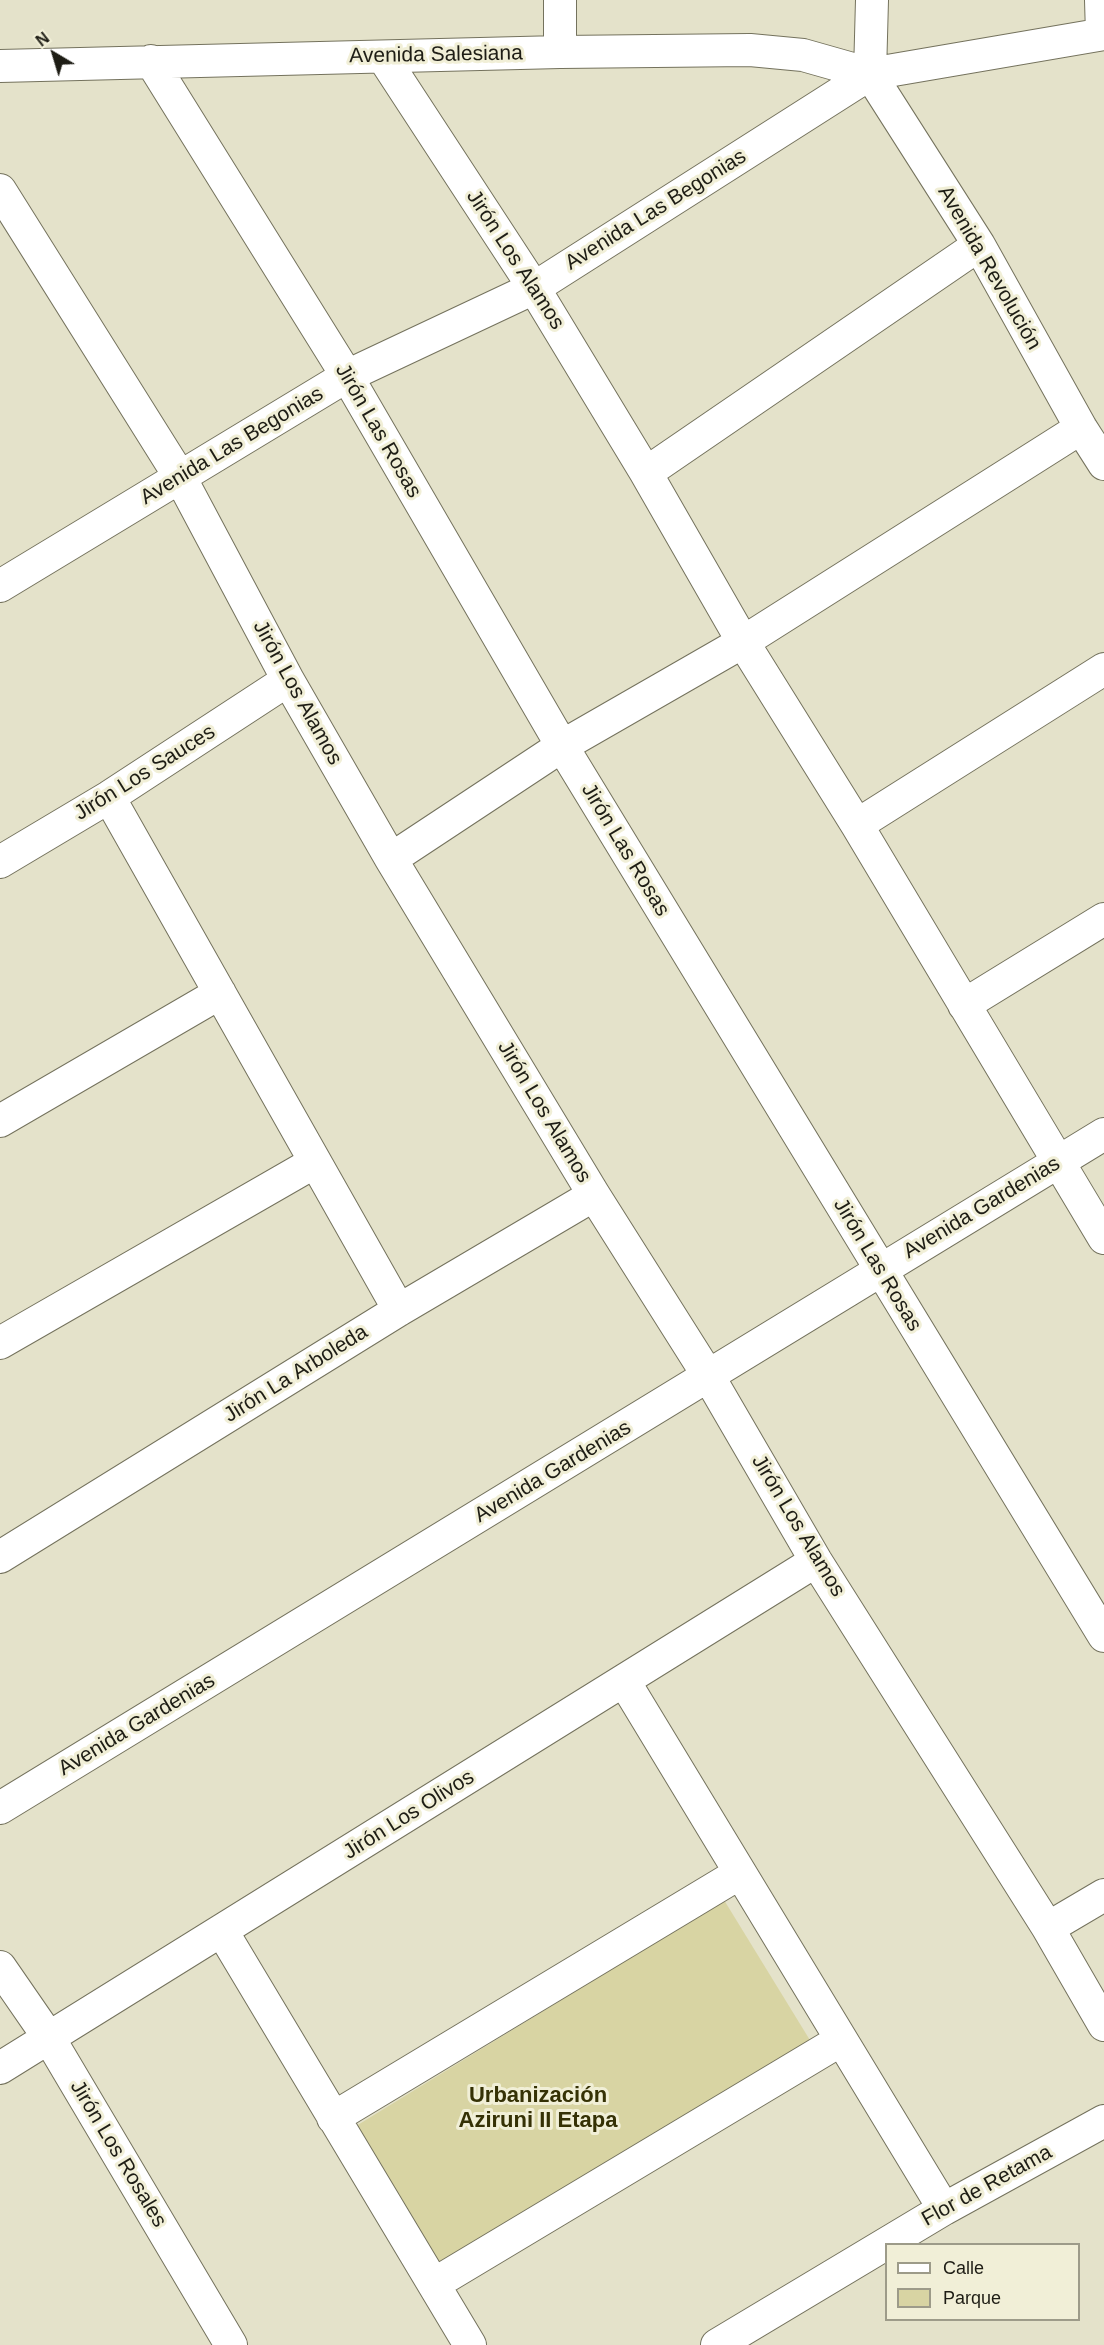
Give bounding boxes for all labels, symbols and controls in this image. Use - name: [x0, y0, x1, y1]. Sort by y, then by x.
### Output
- north arrow: [24, 24, 84, 84]
- text: N: [33, 29, 52, 50]
- street label: Avenida Salesiana: [349, 41, 523, 69]
- street label: Avenida Las Begonias: [561, 144, 751, 276]
- street label: Avenida Revolución: [932, 181, 1046, 355]
- street label: Jirón Los Alamos: [461, 186, 569, 334]
- street label: Jirón Las Rosas: [329, 360, 427, 502]
- street label: Avenida Las Begonias: [136, 381, 328, 511]
- street label: Jirón Los Alamos: [247, 616, 347, 770]
- street label: Jirón Los Sauces: [70, 720, 220, 826]
- street label: Jirón Las Rosas: [575, 779, 675, 921]
- street label: Jirón Los Alamos: [492, 1036, 596, 1188]
- street label: Avenida Gardenias: [899, 1151, 1065, 1265]
- street label: Jirón Las Rosas: [827, 1194, 927, 1336]
- street label: Jirón La Arboleda: [220, 1320, 372, 1428]
- street label: Avenida Gardenias: [470, 1415, 636, 1529]
- street label: Jirón Los Alamos: [746, 1450, 850, 1602]
- street label: Avenida Gardenias: [54, 1668, 220, 1782]
- street label: Jirón Los Olivos: [339, 1765, 479, 1865]
- street label: Jirón Los Rosales: [64, 2076, 172, 2232]
- district label: Urbanización Aziruni II Etapa: [459, 2083, 617, 2134]
- street label: Flor de Retama: [918, 2140, 1056, 2232]
- legend: [885, 2243, 1080, 2321]
- text: Calle: [943, 2258, 984, 2278]
- text: Parque: [943, 2288, 1001, 2308]

